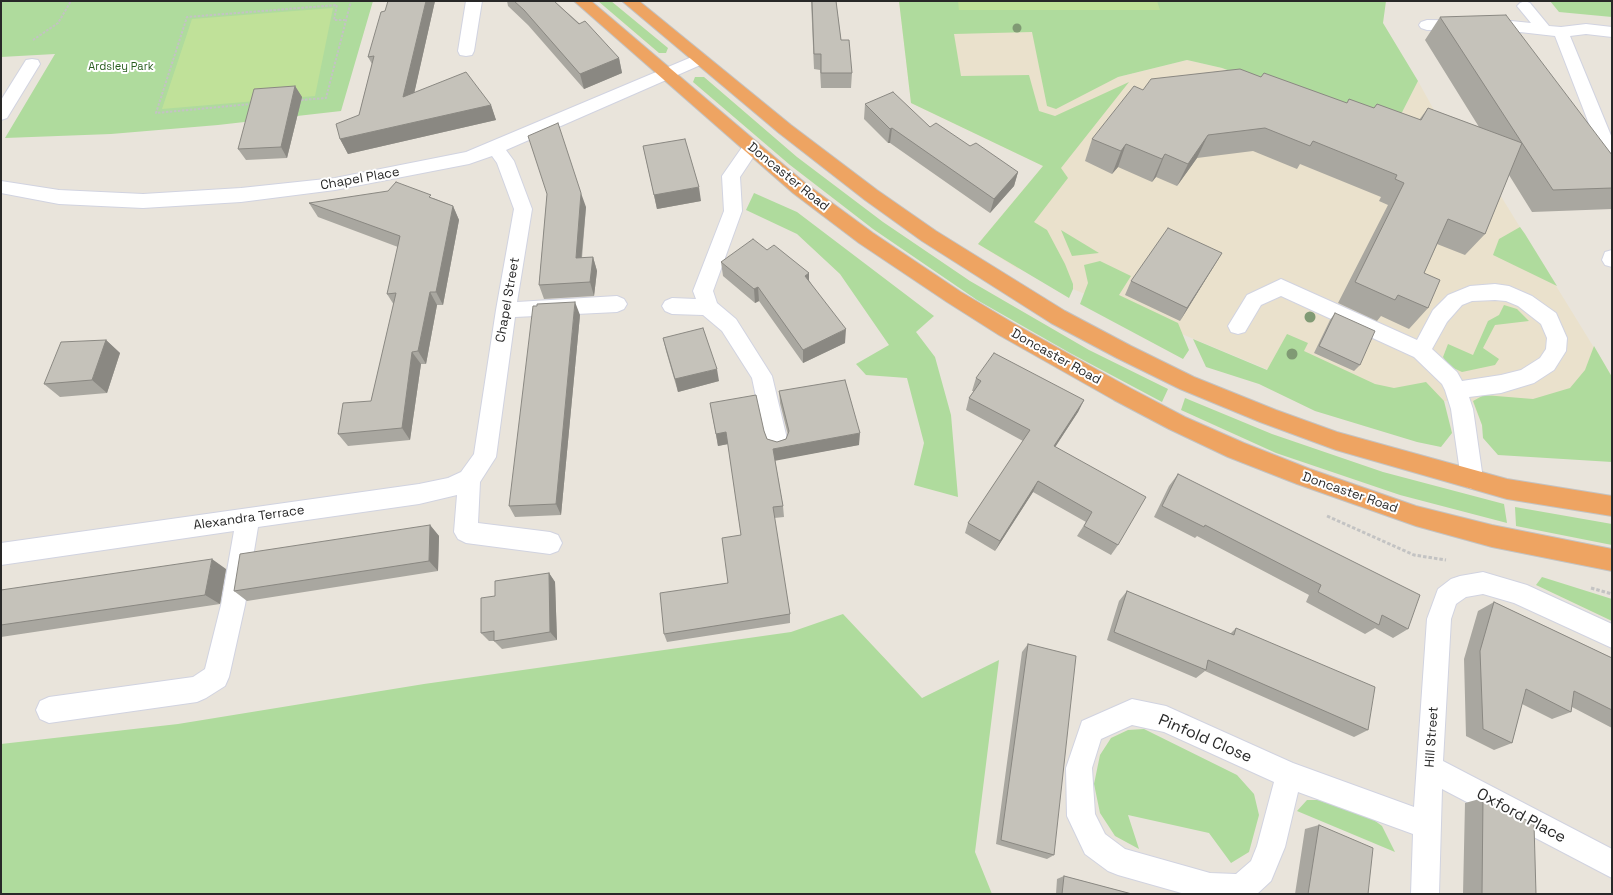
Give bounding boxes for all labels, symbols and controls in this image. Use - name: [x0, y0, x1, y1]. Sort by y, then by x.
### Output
- park label: Ardsley Park: [88, 60, 154, 74]
- street label: Doncaster Road: [744, 139, 832, 215]
- street label: Chapel Place: [319, 164, 401, 194]
- street label: Chapel Street: [493, 256, 523, 344]
- street label: Doncaster Road: [1008, 326, 1104, 388]
- street label: Doncaster Road: [1300, 469, 1400, 517]
- street label: Alexandra Terrace: [193, 502, 305, 534]
- street label: Hill Street: [1422, 706, 1442, 768]
- street label: Pinfold Close: [1155, 711, 1255, 767]
- street label: Oxford Place: [1473, 784, 1569, 848]

